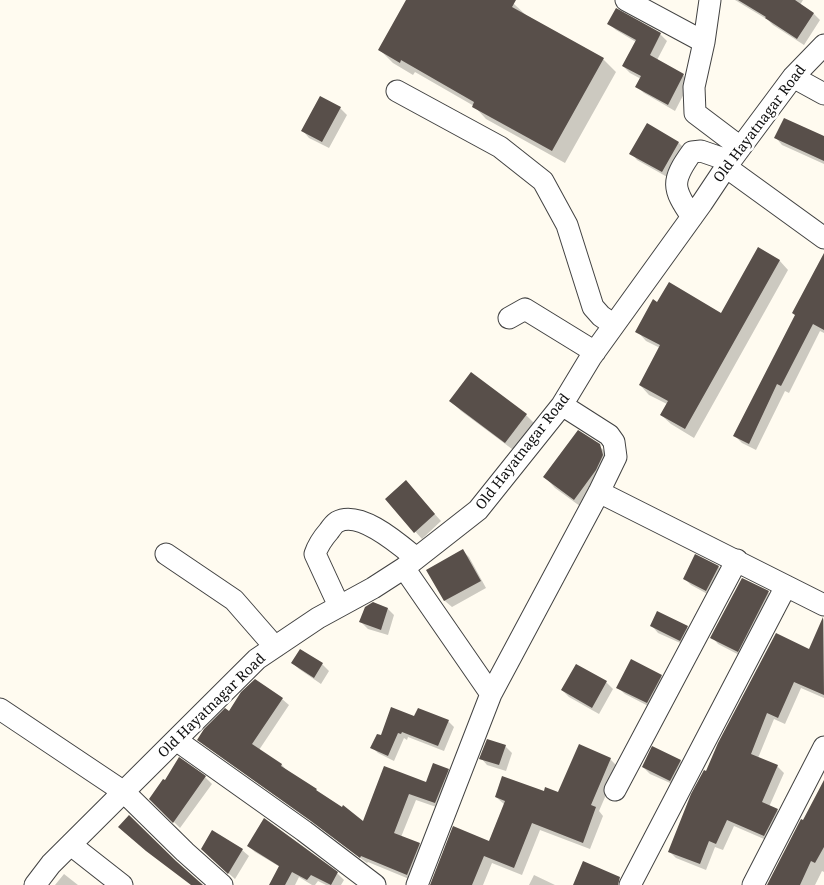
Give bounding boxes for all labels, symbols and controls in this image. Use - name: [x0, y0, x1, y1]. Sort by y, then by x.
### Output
- street label: Old Hayatnagar Road: [710, 62, 810, 186]
- street label: Old Hayatnagar Road: [472, 391, 574, 513]
- street label: Old Hayatnagar Road: [155, 650, 269, 762]

